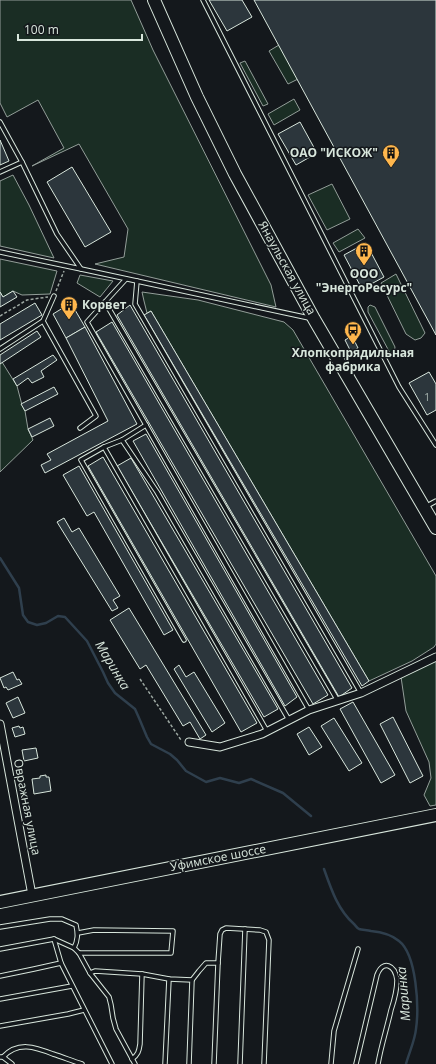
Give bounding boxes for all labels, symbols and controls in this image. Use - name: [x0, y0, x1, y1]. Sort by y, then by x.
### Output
- scale bar: [18, 16, 142, 42]
- text: 100 m: [24, 21, 59, 38]
- building icon: ОАО "ИСКОЖ": [381, 143, 401, 168]
- place label: ОАО "ИСКОЖ": [290, 144, 378, 161]
- street label: Янаульская улица: [255, 218, 320, 318]
- building icon: ООО "ЭнергоРесурс": [354, 241, 374, 266]
- place label: ООО "ЭнергоРесурс": [316, 265, 412, 296]
- building icon: Корвет: [59, 295, 79, 320]
- place label: Корвет: [82, 296, 127, 313]
- bus stop icon: Хлопкопрядильная фабрика: [343, 320, 363, 345]
- place label: Хлопкопрядильная фабрика: [292, 344, 414, 375]
- house number: 1: [424, 390, 430, 404]
- water label: Маринка: [91, 637, 135, 694]
- street label: Овражная улица: [10, 757, 45, 857]
- street label: Уфимское шоссе: [168, 840, 268, 875]
- water label: Маринка: [392, 965, 414, 1022]

